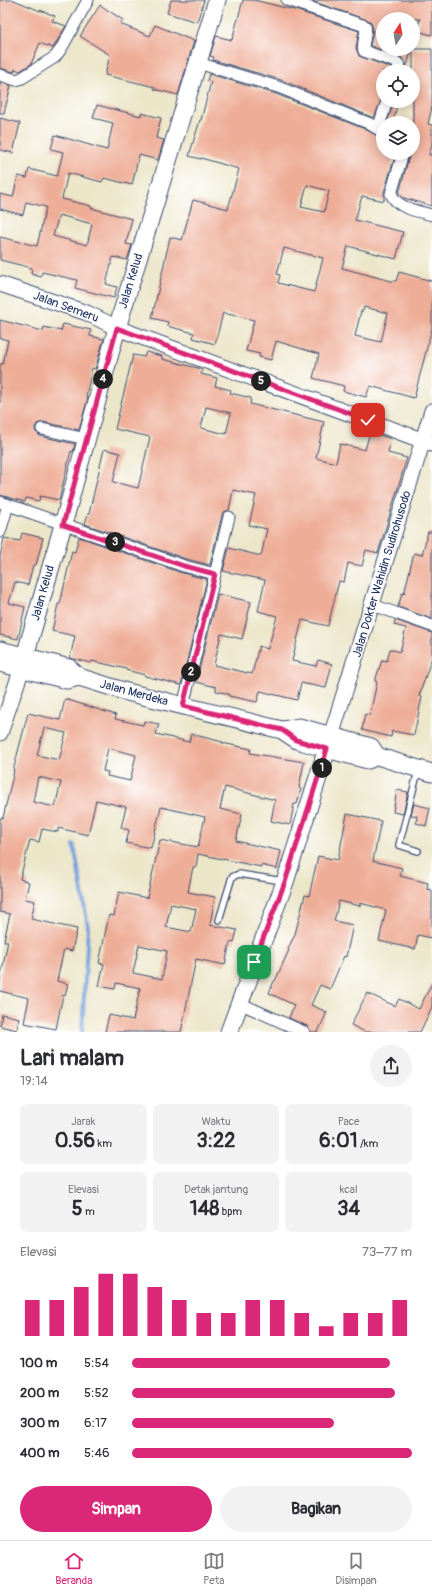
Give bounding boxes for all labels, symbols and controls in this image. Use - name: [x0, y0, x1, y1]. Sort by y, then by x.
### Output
- north arrow: [376, 12, 420, 56]
- map controls: [376, 12, 420, 160]
- button: locate: [376, 64, 420, 108]
- button: layers: [376, 116, 420, 160]
- street label: Jalan Kelud: [116, 252, 146, 310]
- street label: Jalan Semeru: [31, 288, 101, 326]
- pin: 4: [93, 369, 113, 389]
- pin: 5: [251, 371, 271, 391]
- text: 4: [100, 372, 106, 385]
- text: 5: [258, 374, 264, 387]
- pin: [351, 403, 385, 437]
- icon: check: [357, 409, 379, 431]
- street label: Jalan Dokter Wahidin Sudirohusodo: [349, 488, 415, 659]
- pin: 3: [105, 532, 125, 552]
- text: 3: [112, 535, 118, 548]
- street label: Jalan Kelud: [28, 564, 58, 622]
- pin: 2: [181, 662, 201, 682]
- text: 2: [188, 665, 194, 678]
- street label: Jalan Merdeka: [98, 677, 170, 709]
- pin: 1: [312, 758, 332, 778]
- text: 1: [320, 761, 324, 774]
- pin: [237, 945, 271, 979]
- icon: arrive: [243, 951, 265, 973]
- text: Lari malam: [20, 1044, 124, 1072]
- button: share: [370, 1045, 412, 1087]
- text: 19:14: [20, 1073, 48, 1089]
- text: Jarak: [71, 1115, 95, 1128]
- text: Waktu: [201, 1115, 231, 1128]
- text: Pace: [338, 1115, 360, 1128]
- text: 0.56: [55, 1128, 95, 1153]
- text: 3:22: [197, 1128, 235, 1153]
- text: 6:01: [319, 1128, 358, 1153]
- text: km: [95, 1137, 112, 1150]
- text: /km: [358, 1137, 378, 1150]
- text: Elevasi: [68, 1183, 99, 1196]
- text: Detak jantung: [184, 1183, 248, 1196]
- text: kcal: [340, 1183, 358, 1196]
- text: 5: [72, 1196, 83, 1221]
- text: 148: [190, 1196, 219, 1221]
- text: 34: [337, 1196, 360, 1221]
- text: m: [83, 1205, 95, 1218]
- text: bpm: [219, 1205, 242, 1218]
- text: Elevasi: [20, 1244, 56, 1260]
- text: 73–77 m: [362, 1244, 412, 1260]
- text: 100 m: [20, 1355, 57, 1371]
- text: 5:54: [84, 1355, 109, 1371]
- text: 200 m: [20, 1385, 59, 1401]
- text: 5:52: [84, 1385, 109, 1401]
- text: 300 m: [20, 1415, 59, 1431]
- text: 6:17: [84, 1415, 107, 1431]
- text: 400 m: [20, 1445, 60, 1461]
- text: 5:46: [84, 1445, 110, 1461]
- button: Simpan: [20, 1486, 212, 1532]
- button: Bagikan: [220, 1486, 412, 1532]
- tab: Beranda: [55, 1550, 92, 1587]
- tab: Peta: [203, 1550, 225, 1587]
- tab: Disimpan: [335, 1550, 377, 1587]

